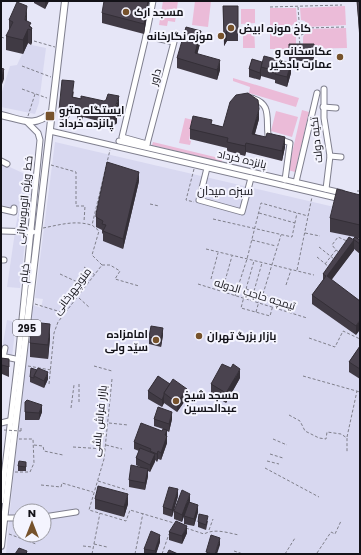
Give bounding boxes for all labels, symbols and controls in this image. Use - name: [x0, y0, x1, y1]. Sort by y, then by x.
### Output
- place label: مسجد ارک: [134, 4, 183, 20]
- marker: مسجد ارک: [121, 7, 131, 17]
- place label: کاخ موزه ابیض: [239, 20, 311, 36]
- marker: کاخ موزه ابیض: [226, 23, 236, 33]
- place label: موزه نگارخانه: [147, 28, 213, 44]
- marker: موزه نگارخانه: [216, 31, 226, 41]
- place label: عکاسخانه و عمارت بادگیر: [269, 43, 332, 72]
- marker: عکاسخانه و عمارت بادگیر: [335, 52, 345, 62]
- street label: داور: [145, 67, 165, 88]
- place label: ایستگاه مترو پانزده خرداد: [59, 102, 124, 132]
- marker: ایستگاه مترو پانزده خرداد: [44, 110, 56, 122]
- street label: تکیه دولت: [306, 116, 326, 164]
- street label: پانزده خرداد: [216, 146, 268, 172]
- street label: خط ویژه اتوبوسرانی: [11, 155, 37, 245]
- district label: سبزه میدان: [197, 182, 253, 199]
- street label: خیام: [15, 262, 33, 284]
- street label: منوچهرخانی: [49, 264, 95, 318]
- street label: تیمچه حاجب الدوله: [212, 274, 298, 314]
- road number: 295: [13, 320, 41, 336]
- place label: امامزاده سیّد ولی: [105, 326, 148, 355]
- place label: بازار بزرگ تهران: [207, 328, 277, 344]
- marker: بازار بزرگ تهران: [194, 331, 204, 341]
- marker: امامزاده سیّد ولی: [151, 335, 161, 345]
- street label: بازار فراش باشی: [87, 384, 111, 458]
- place label: مسجد شیخ عبدالحسین: [184, 387, 239, 416]
- marker: مسجد شیخ عبدالحسین: [171, 396, 181, 406]
- north arrow: [12, 503, 52, 543]
- text: N: [28, 505, 36, 521]

